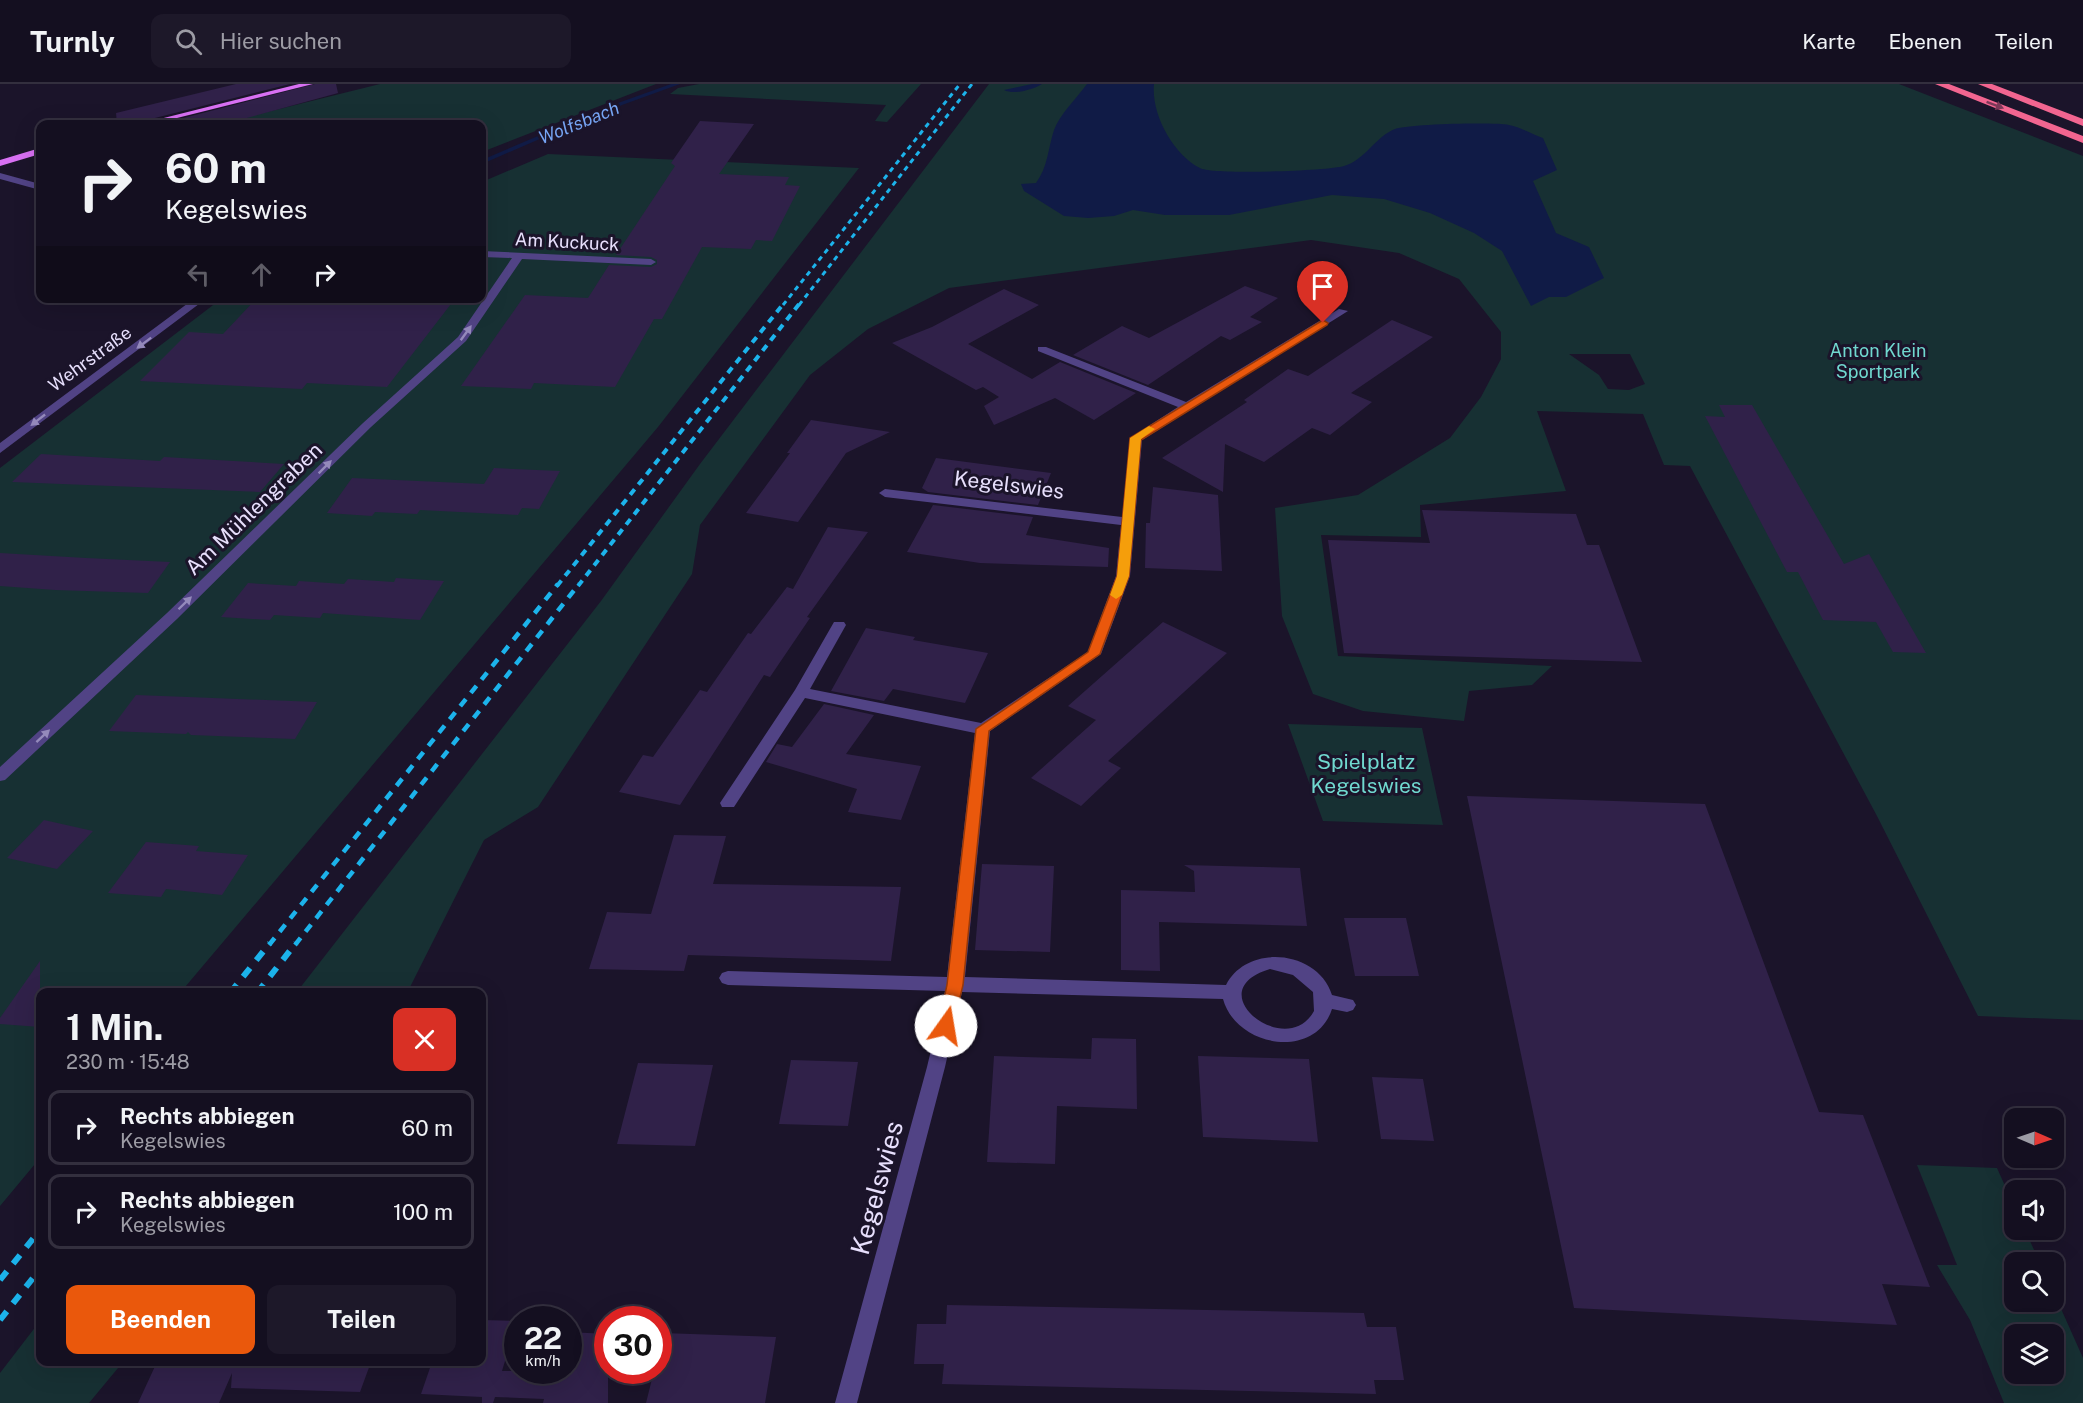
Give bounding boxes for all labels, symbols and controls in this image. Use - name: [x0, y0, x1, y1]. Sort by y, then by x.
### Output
- search box: [151, 14, 571, 68]
- text: Turnly: [30, 25, 115, 58]
- icon: search: [172, 25, 205, 58]
- text: Hier suchen: [220, 28, 342, 54]
- text: Karte: [1802, 29, 1856, 54]
- text: Ebenen: [1889, 29, 1962, 54]
- text: Teilen: [1995, 29, 2053, 54]
- water label: Wolfsbach: [535, 97, 622, 148]
- one-way arrow: [1986, 101, 2004, 111]
- text: 60 m: [165, 143, 267, 192]
- icon: right: [66, 144, 144, 222]
- text: Kegelswies: [165, 193, 308, 225]
- street label: Am Kuckuck: [514, 228, 620, 255]
- icon: left: [182, 258, 215, 291]
- icon: ahead: [245, 258, 278, 291]
- icon: right: [308, 258, 341, 291]
- pin: [1297, 261, 1348, 323]
- icon: arrive: [1306, 270, 1339, 303]
- street label: Wehrstraße: [44, 322, 135, 396]
- one-way arrow: [460, 325, 472, 341]
- one-way arrow: [136, 337, 152, 349]
- park label: Anton Klein Sportpark: [1830, 340, 1926, 382]
- one-way arrow: [30, 414, 45, 426]
- street label: Am Mühlengraben: [180, 437, 327, 580]
- one-way arrow: [318, 460, 332, 475]
- street label: Kegelswies: [953, 465, 1066, 504]
- one-way arrow: [178, 597, 192, 611]
- one-way arrow: [36, 730, 50, 744]
- park label: Spielplatz Kegelswies: [1311, 749, 1421, 798]
- position arrow: [914, 994, 978, 1058]
- text: 1 Min.: [66, 1006, 163, 1048]
- button: close: [393, 1008, 456, 1071]
- text: 230 m · 15:48: [66, 1050, 190, 1074]
- text: Rechts abbiegen: [120, 1103, 295, 1129]
- north arrow: [2004, 1108, 2064, 1168]
- map controls: [2004, 1108, 2064, 1384]
- icon: right: [69, 1111, 102, 1144]
- text: 60 m: [402, 1115, 453, 1141]
- street label: Kegelswies: [844, 1118, 909, 1258]
- text: Kegelswies: [120, 1129, 226, 1153]
- button: sound: [2004, 1180, 2064, 1240]
- text: Rechts abbiegen: [120, 1187, 295, 1213]
- icon: right: [69, 1195, 102, 1228]
- text: 100 m: [393, 1199, 453, 1225]
- text: Kegelswies: [120, 1213, 226, 1237]
- button: search: [2004, 1252, 2064, 1312]
- button: Beenden: [66, 1285, 255, 1354]
- button: Teilen: [267, 1285, 456, 1354]
- speed limit sign: 30: [594, 1306, 672, 1384]
- text: 22: [524, 1320, 562, 1356]
- button: layers: [2004, 1324, 2064, 1384]
- text: km/h: [525, 1352, 561, 1369]

